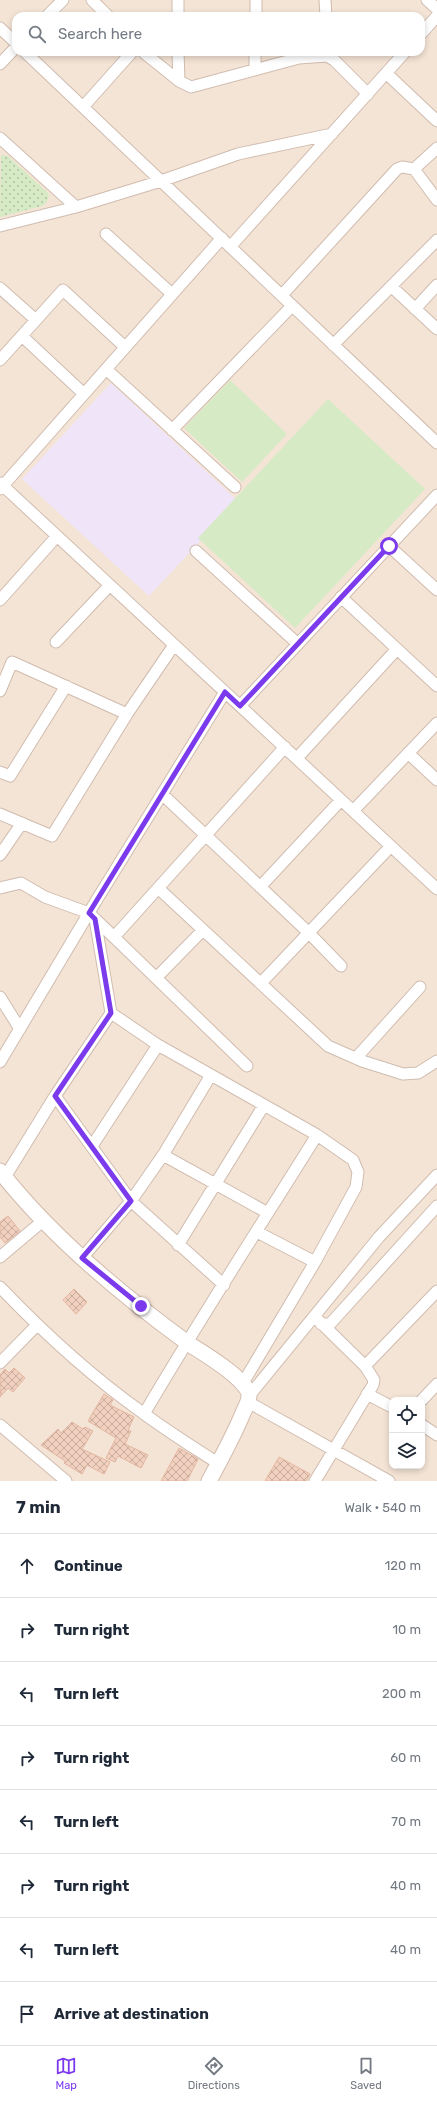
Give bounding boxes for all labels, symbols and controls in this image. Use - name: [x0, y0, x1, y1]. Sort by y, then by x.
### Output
- search box: [12, 12, 425, 56]
- icon: search: [26, 23, 48, 45]
- text: Search here: [58, 25, 142, 43]
- route start: [380, 537, 398, 555]
- route end: [132, 1297, 150, 1315]
- map controls: [389, 1397, 425, 1469]
- button: locate: [389, 1397, 425, 1433]
- button: layers: [389, 1433, 425, 1469]
- text: 7 min: [16, 1497, 61, 1517]
- text: Walk · 540 m: [345, 1500, 421, 1515]
- icon: ahead: [16, 1555, 38, 1577]
- text: Continue: [54, 1557, 123, 1575]
- text: 120 m: [385, 1558, 421, 1573]
- icon: right: [16, 1619, 38, 1641]
- text: Turn right: [54, 1621, 129, 1639]
- text: 10 m: [392, 1622, 421, 1637]
- icon: left: [16, 1683, 38, 1705]
- text: Turn left: [54, 1685, 119, 1703]
- text: 200 m: [382, 1686, 421, 1701]
- icon: right: [16, 1747, 38, 1769]
- text: Turn right: [54, 1749, 129, 1767]
- text: 60 m: [390, 1750, 421, 1765]
- icon: left: [16, 1811, 38, 1833]
- text: Turn left: [54, 1813, 119, 1831]
- text: 70 m: [391, 1814, 421, 1829]
- icon: right: [16, 1875, 38, 1897]
- text: Turn right: [54, 1877, 129, 1895]
- text: 40 m: [390, 1878, 421, 1893]
- icon: left: [16, 1939, 38, 1961]
- text: Turn left: [54, 1941, 119, 1959]
- text: 40 m: [390, 1942, 421, 1957]
- icon: arrive: [16, 2003, 38, 2025]
- text: Arrive at destination: [54, 2005, 209, 2023]
- tab: Map: [55, 2055, 77, 2092]
- tab: Directions: [188, 2055, 240, 2092]
- tab: Saved: [350, 2055, 382, 2092]

